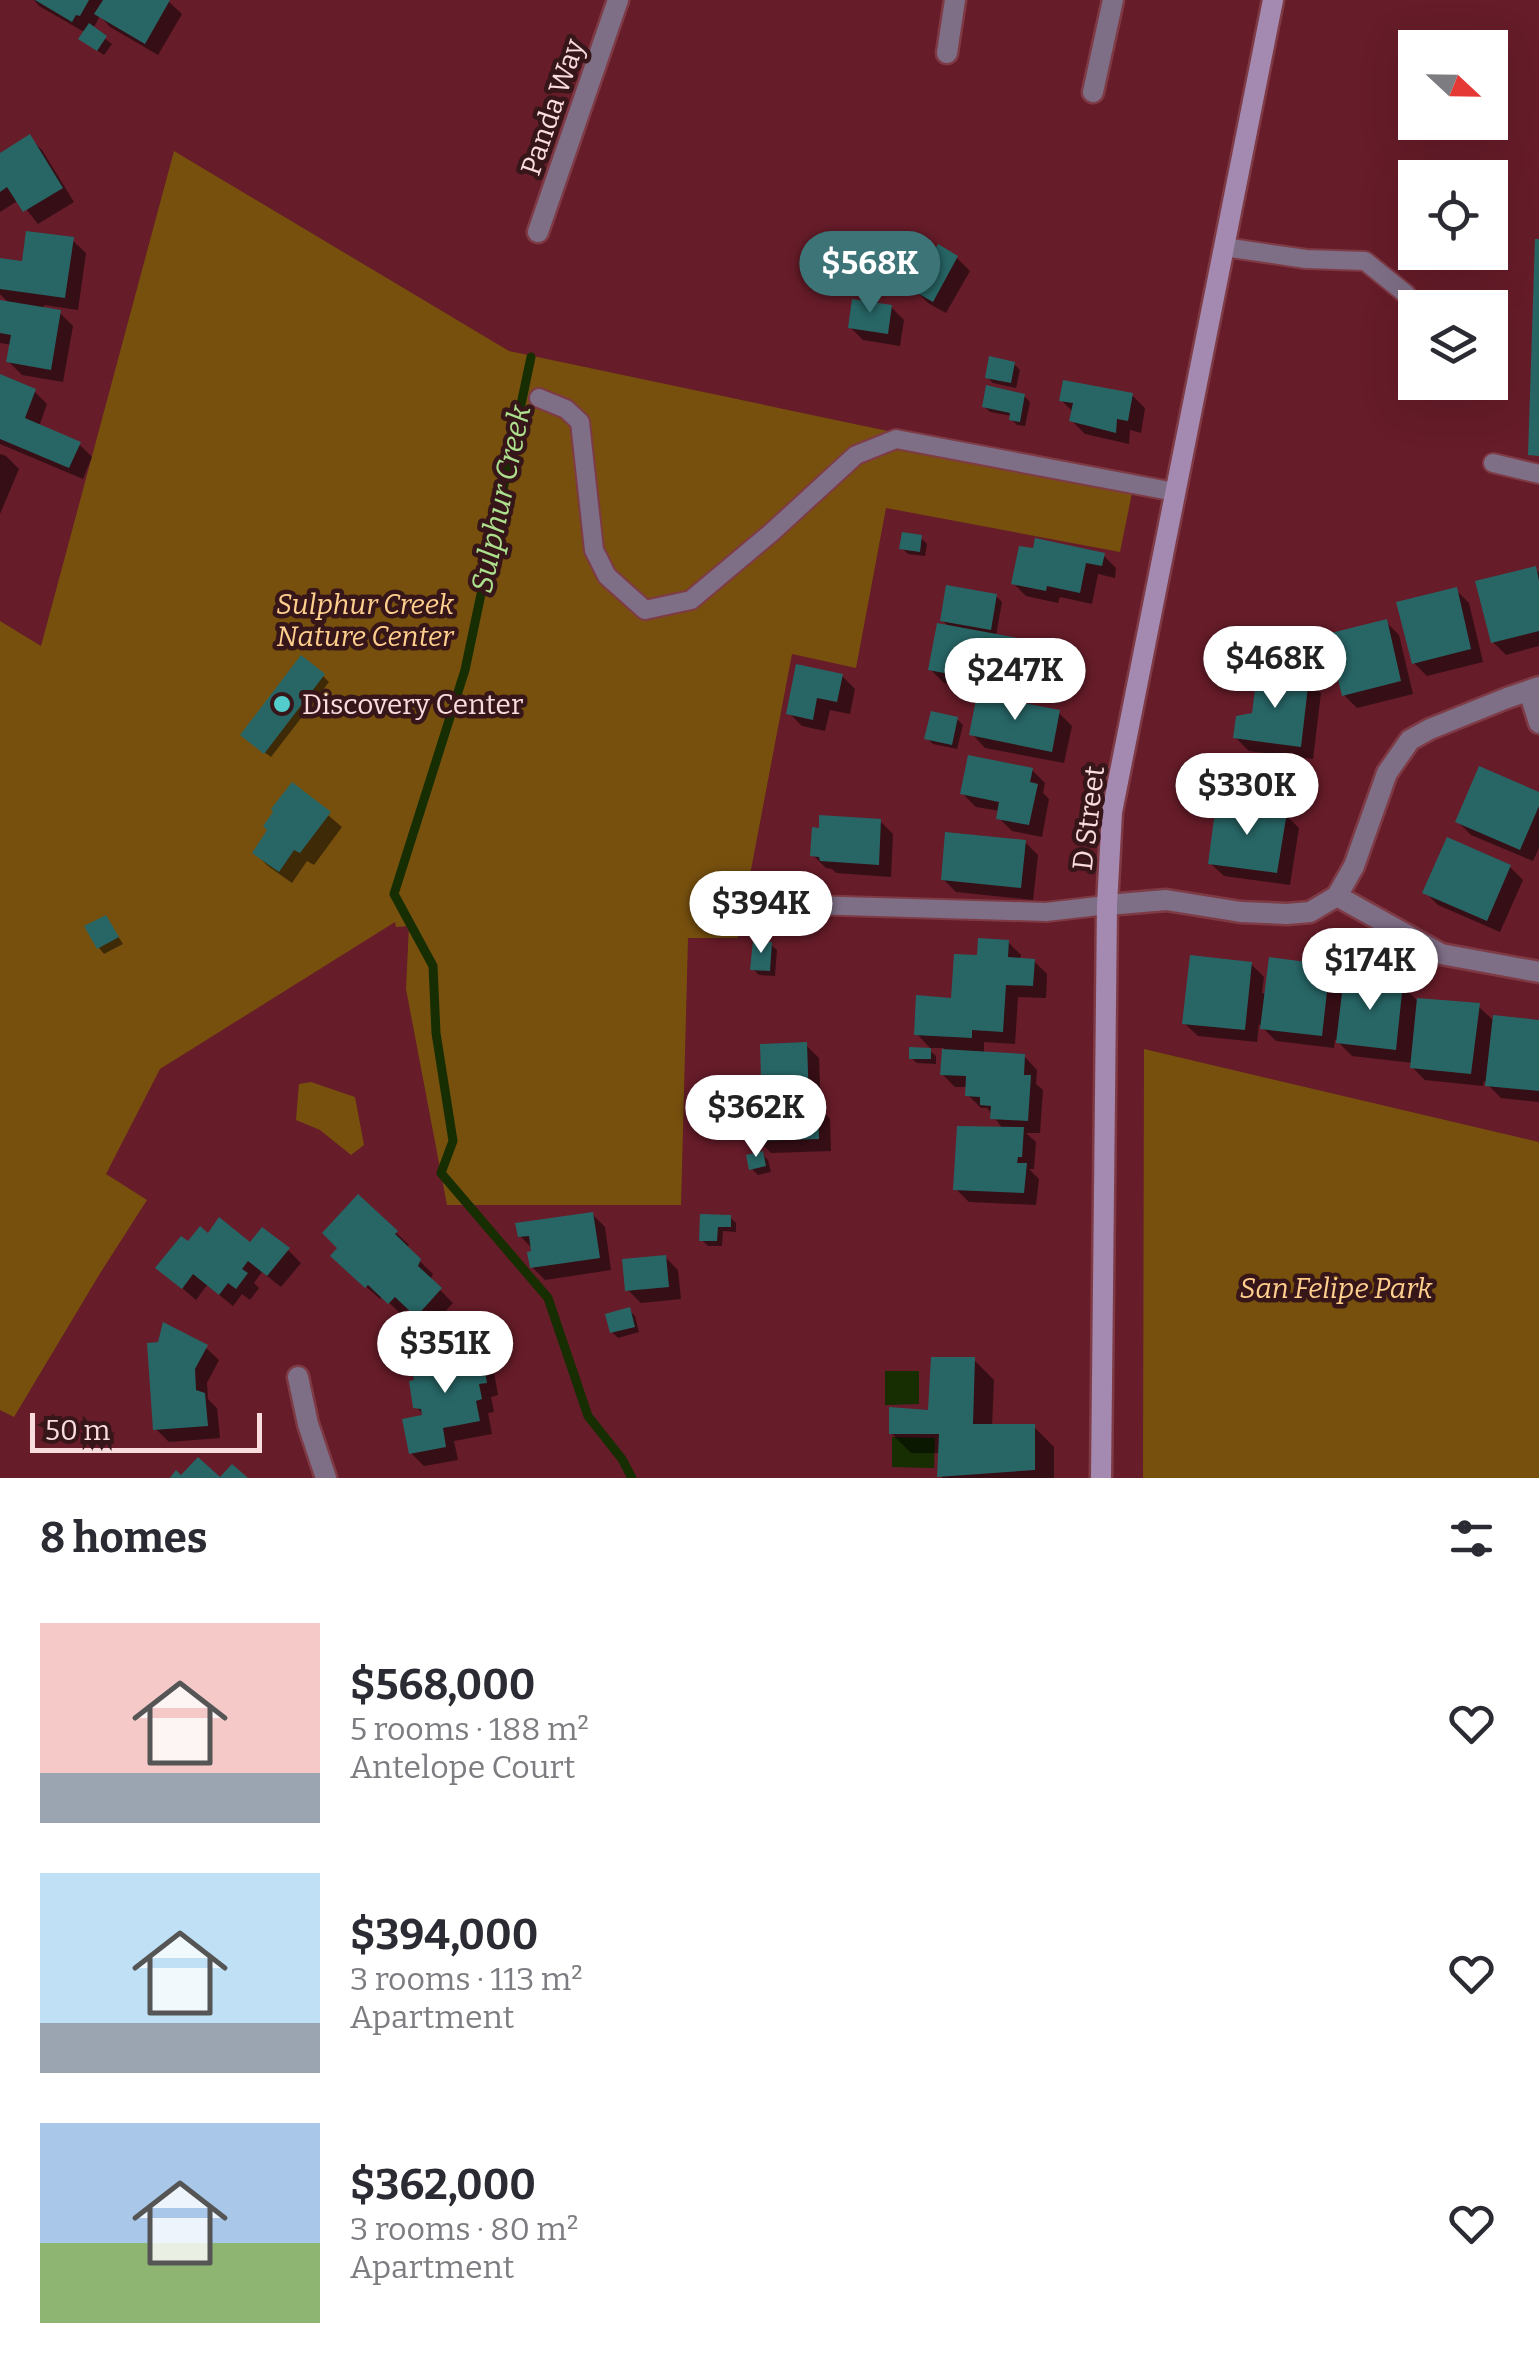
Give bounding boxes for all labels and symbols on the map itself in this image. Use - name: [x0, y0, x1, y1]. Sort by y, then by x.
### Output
- north arrow: [1398, 30, 1508, 140]
- street label: Panda Way: [514, 35, 591, 180]
- pin: $568K: [800, 231, 940, 316]
- water label: Sulphur Creek: [464, 401, 539, 596]
- park label: Sulphur Creek Nature Center: [276, 588, 455, 653]
- pin: $468K: [1205, 626, 1345, 711]
- pin: $247K: [945, 638, 1085, 723]
- place label: Discovery Center: [302, 688, 523, 721]
- marker: Discovery Center: [271, 693, 293, 715]
- pin: $330K: [1177, 753, 1317, 838]
- street label: D Street: [1066, 764, 1111, 872]
- pin: $394K: [691, 871, 831, 956]
- pin: $174K: [1300, 928, 1440, 1013]
- pin: $362K: [686, 1075, 826, 1160]
- park label: San Felipe Park: [1240, 1272, 1433, 1305]
- pin: $351K: [375, 1311, 515, 1396]
- scale bar: [30, 1408, 262, 1452]

